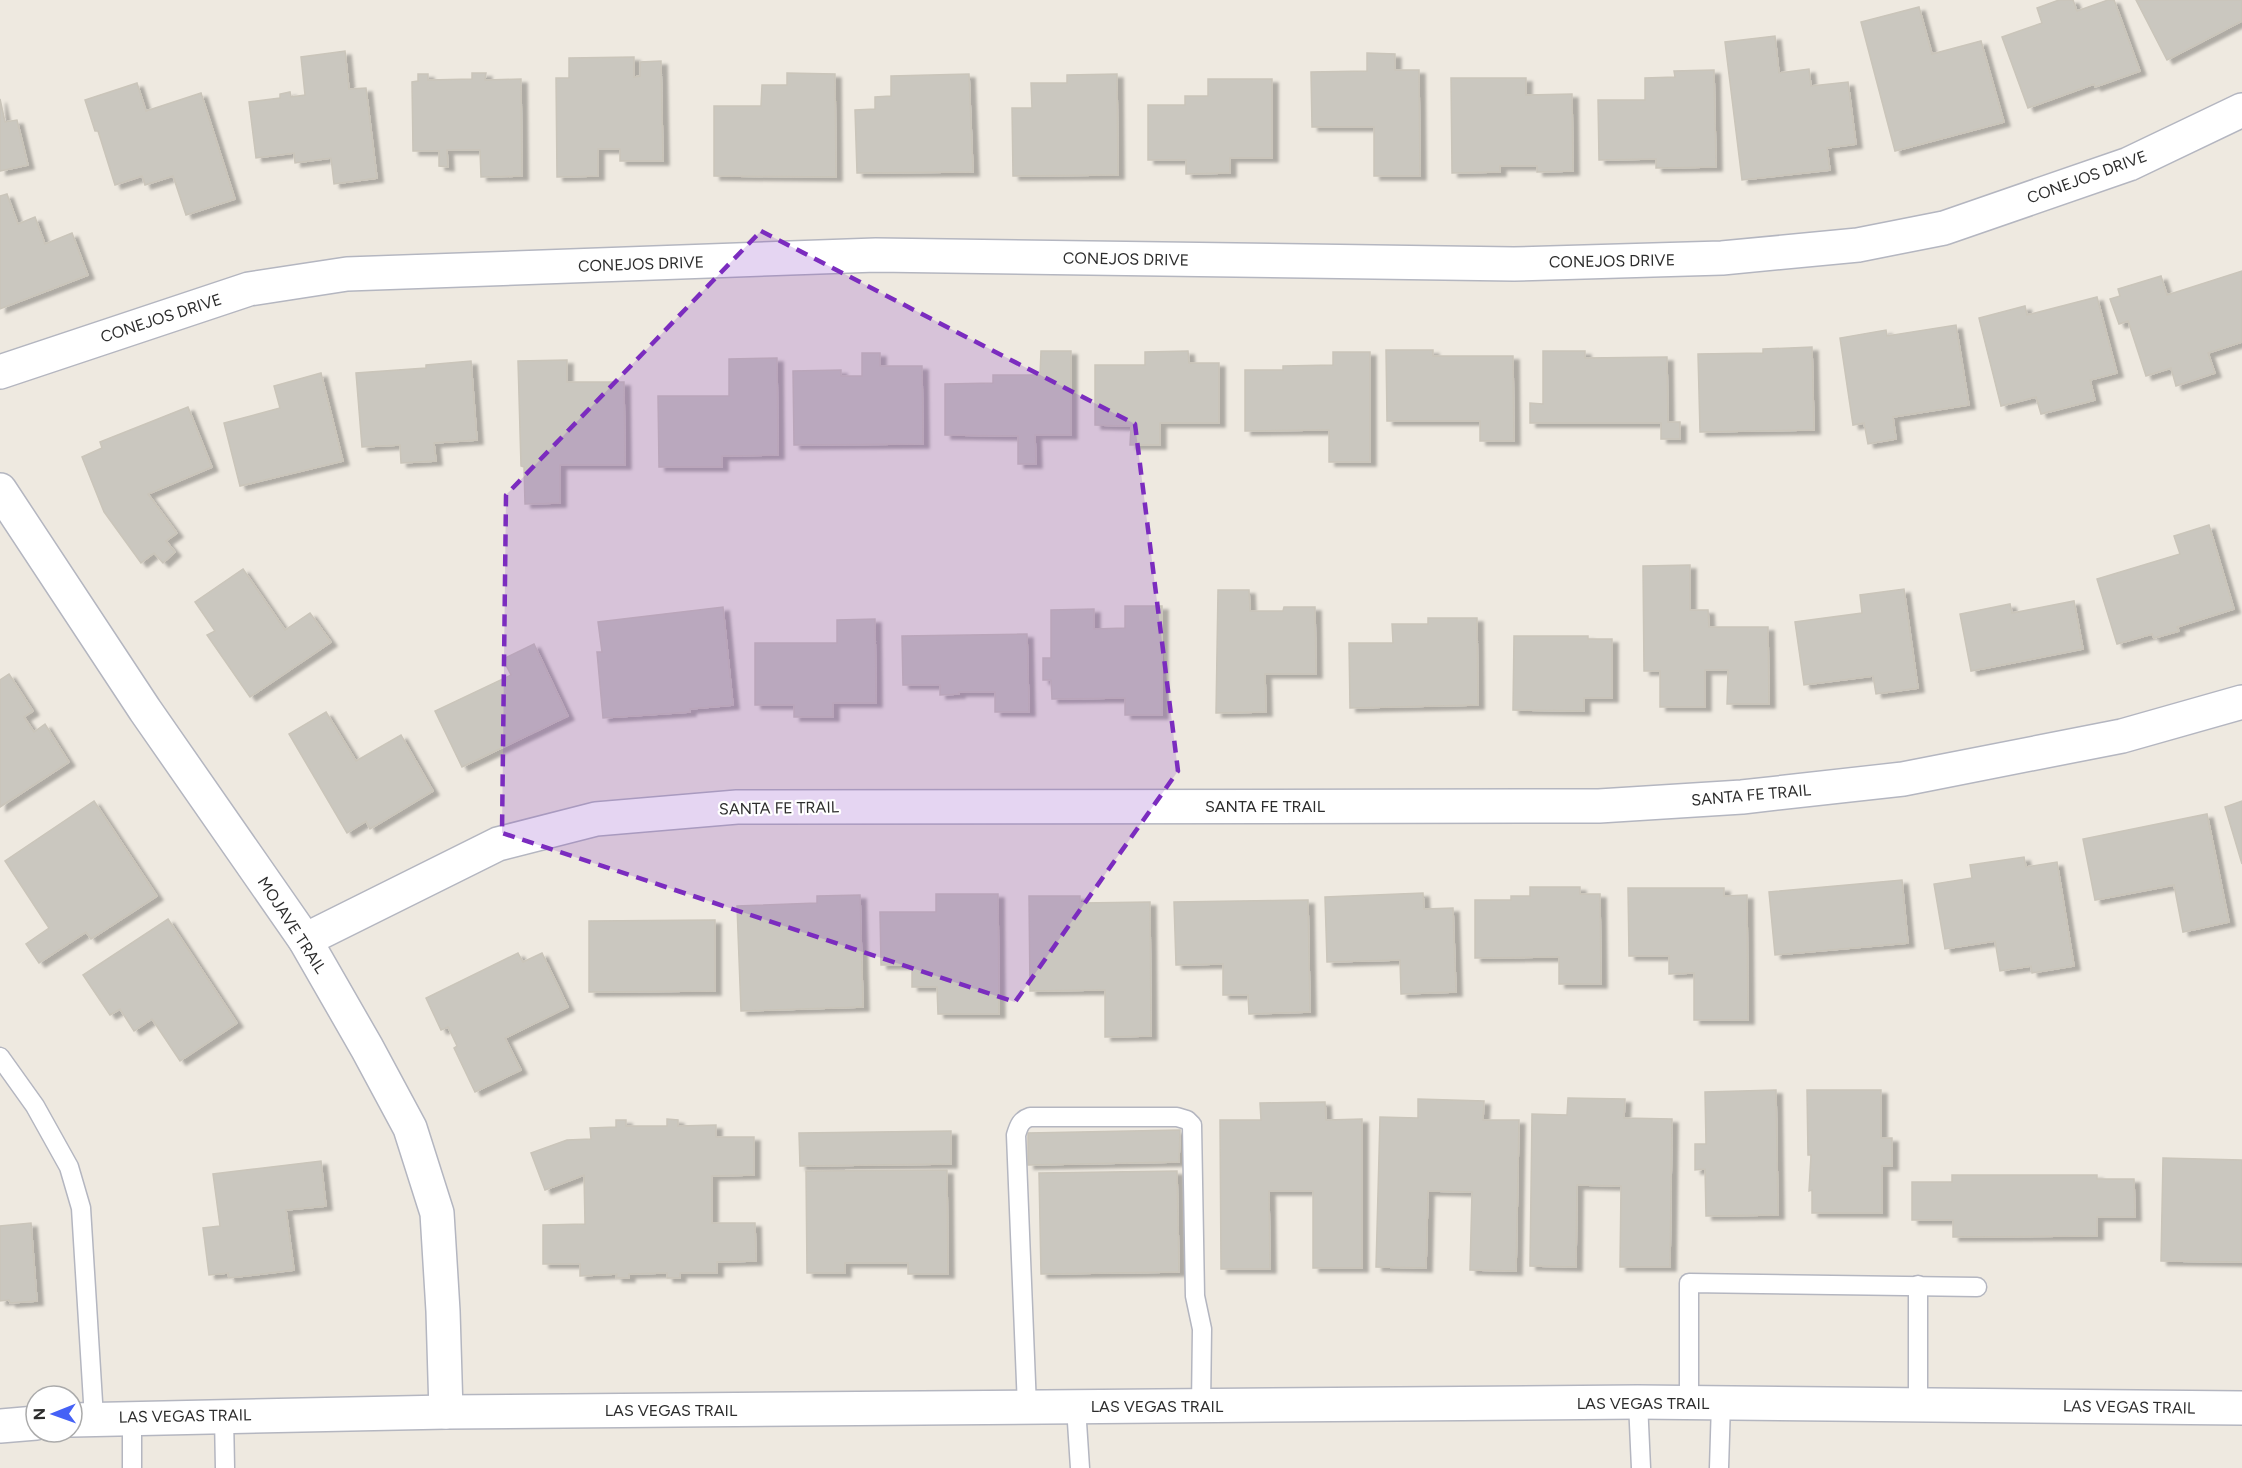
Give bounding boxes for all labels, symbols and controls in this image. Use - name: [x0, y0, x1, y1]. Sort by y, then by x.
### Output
- street label: CONEJOS DRIVE: [2024, 146, 2150, 208]
- street label: CONEJOS DRIVE: [1063, 248, 1189, 270]
- street label: CONEJOS DRIVE: [1549, 250, 1675, 272]
- street label: CONEJOS DRIVE: [578, 252, 704, 276]
- street label: CONEJOS DRIVE: [98, 289, 224, 347]
- street label: SANTA FE TRAIL: [1690, 780, 1812, 810]
- street label: SANTA FE TRAIL: [719, 797, 840, 819]
- street label: SANTA FE TRAIL: [1205, 797, 1326, 816]
- street label: MOJAVE TRAIL: [254, 873, 331, 977]
- north arrow: [24, 1384, 84, 1444]
- street label: LAS VEGAS TRAIL: [1577, 1394, 1710, 1413]
- street label: LAS VEGAS TRAIL: [2063, 1396, 2196, 1418]
- street label: LAS VEGAS TRAIL: [1091, 1397, 1224, 1416]
- street label: LAS VEGAS TRAIL: [605, 1401, 738, 1420]
- street label: LAS VEGAS TRAIL: [119, 1405, 252, 1427]
- text: N: [30, 1408, 49, 1421]

